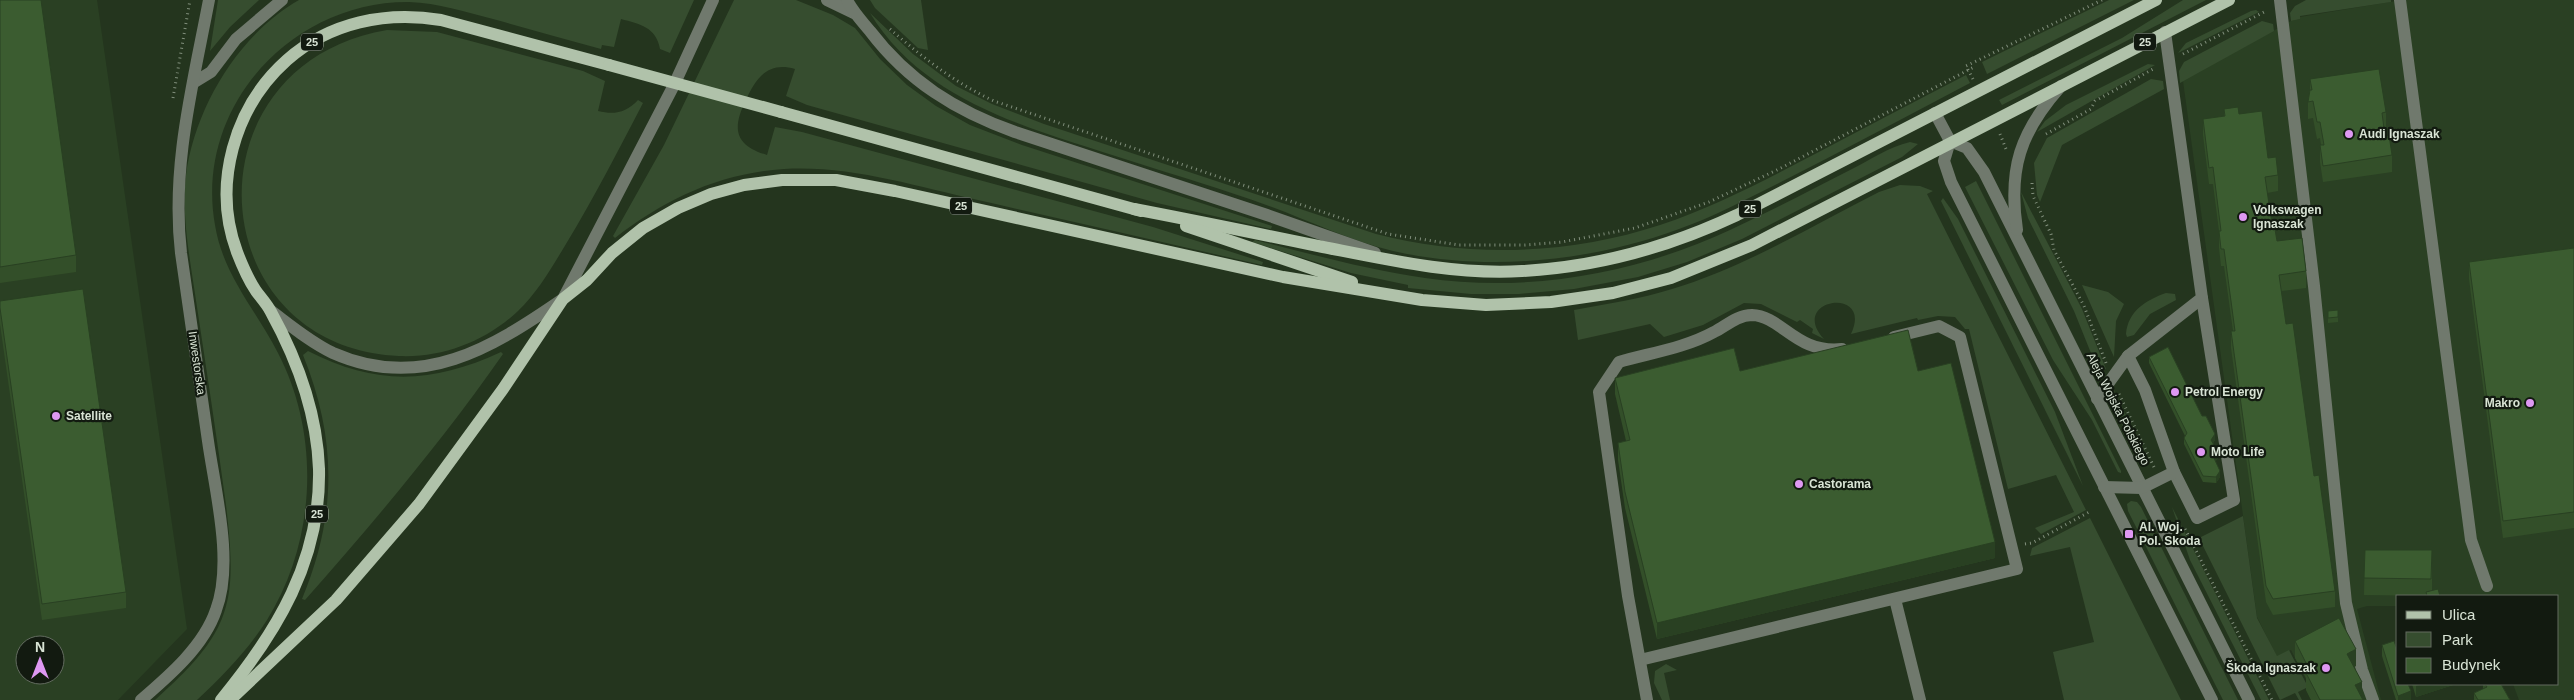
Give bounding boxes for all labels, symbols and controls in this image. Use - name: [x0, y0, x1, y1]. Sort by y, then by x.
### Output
- road number: 25: [301, 34, 323, 51]
- road number: 25: [2134, 34, 2156, 51]
- place label: Audi Ignaszak: [2359, 127, 2440, 141]
- marker: Audi Ignaszak: [2343, 128, 2355, 140]
- road number: 25: [950, 198, 972, 215]
- road number: 25: [1739, 200, 1761, 218]
- place label: Volkswagen Ignaszak: [2253, 203, 2321, 231]
- marker: Volkswagen Ignaszak: [2237, 211, 2249, 223]
- street label: Inwestorska: [186, 330, 208, 396]
- street label: Aleja Wojska Polskiego: [2083, 350, 2153, 468]
- place label: Petrol Energy: [2185, 385, 2263, 399]
- marker: Petrol Energy: [2169, 386, 2181, 398]
- place label: Makro: [2485, 396, 2520, 410]
- marker: Makro: [2524, 397, 2536, 409]
- place label: Satellite: [66, 409, 112, 423]
- marker: Satellite: [50, 410, 62, 422]
- place label: Moto Life: [2211, 445, 2265, 459]
- marker: Moto Life: [2195, 446, 2207, 458]
- place label: Castorama: [1809, 477, 1871, 491]
- marker: Castorama: [1793, 478, 1805, 490]
- road number: 25: [306, 506, 328, 522]
- place label: Al. Woj. Pol. Skoda: [2139, 520, 2201, 548]
- marker: Al. Woj. Pol. Skoda: [2123, 528, 2135, 540]
- legend: [2396, 595, 2559, 685]
- text: Ulica: [2442, 606, 2476, 623]
- text: Park: [2442, 631, 2473, 648]
- north arrow: [15, 635, 65, 685]
- text: N: [35, 639, 45, 655]
- text: Budynek: [2442, 656, 2501, 673]
- place label: Škoda Ignaszak: [2226, 660, 2316, 675]
- marker: Škoda Ignaszak: [2320, 662, 2332, 674]

